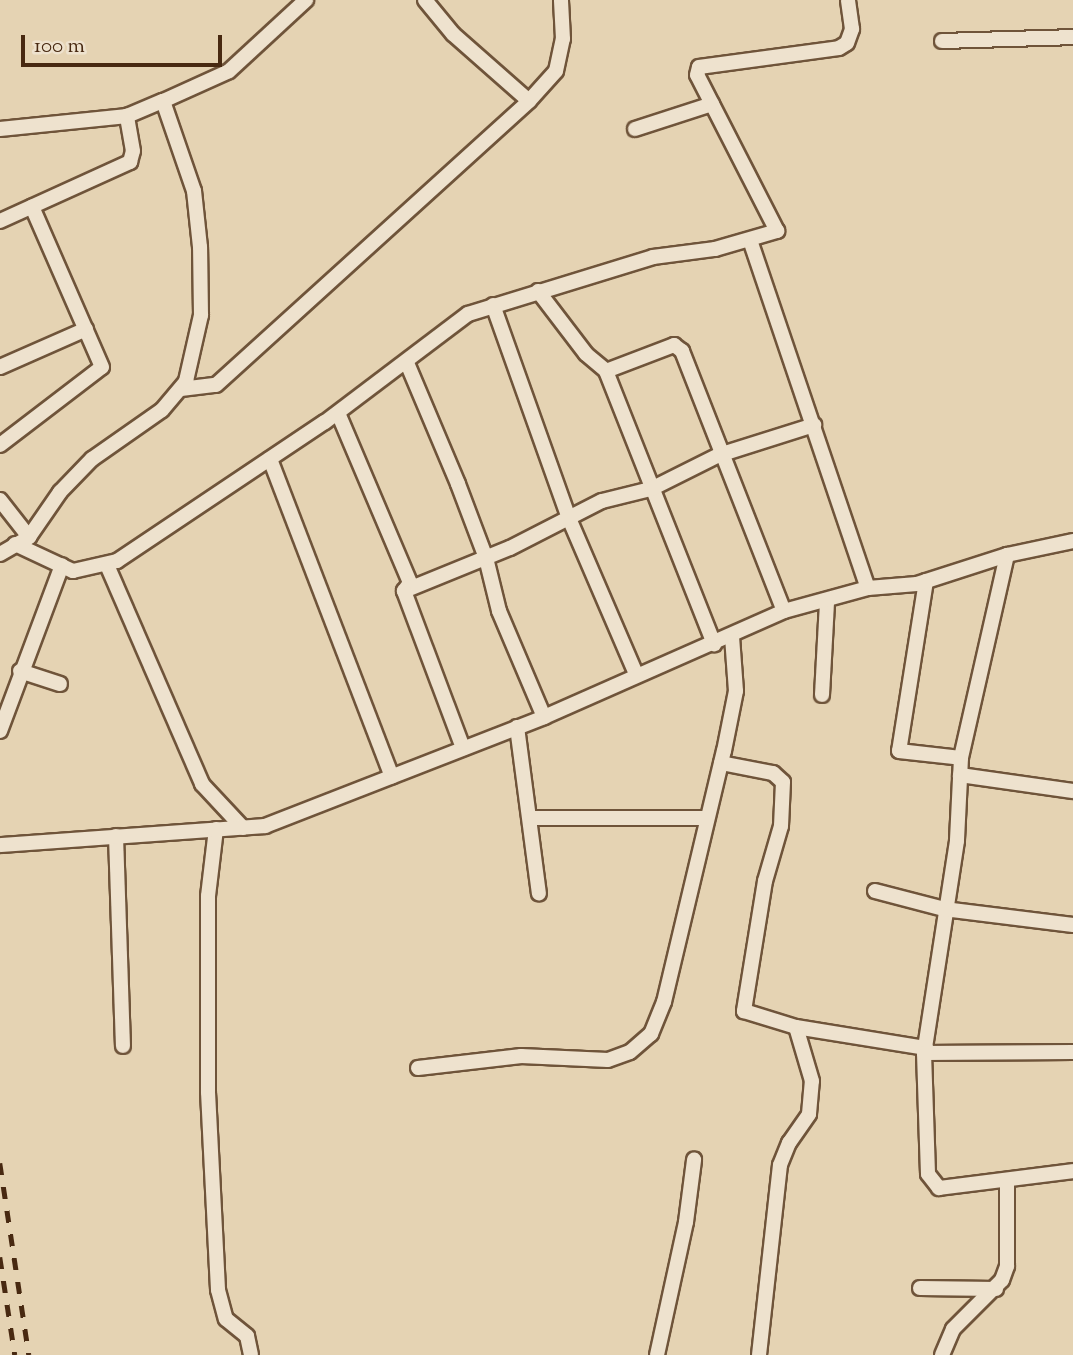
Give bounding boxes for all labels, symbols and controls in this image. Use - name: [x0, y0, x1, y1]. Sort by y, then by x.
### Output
- scale bar: [24, 21, 226, 65]
- text: 100 m: [34, 32, 85, 62]

